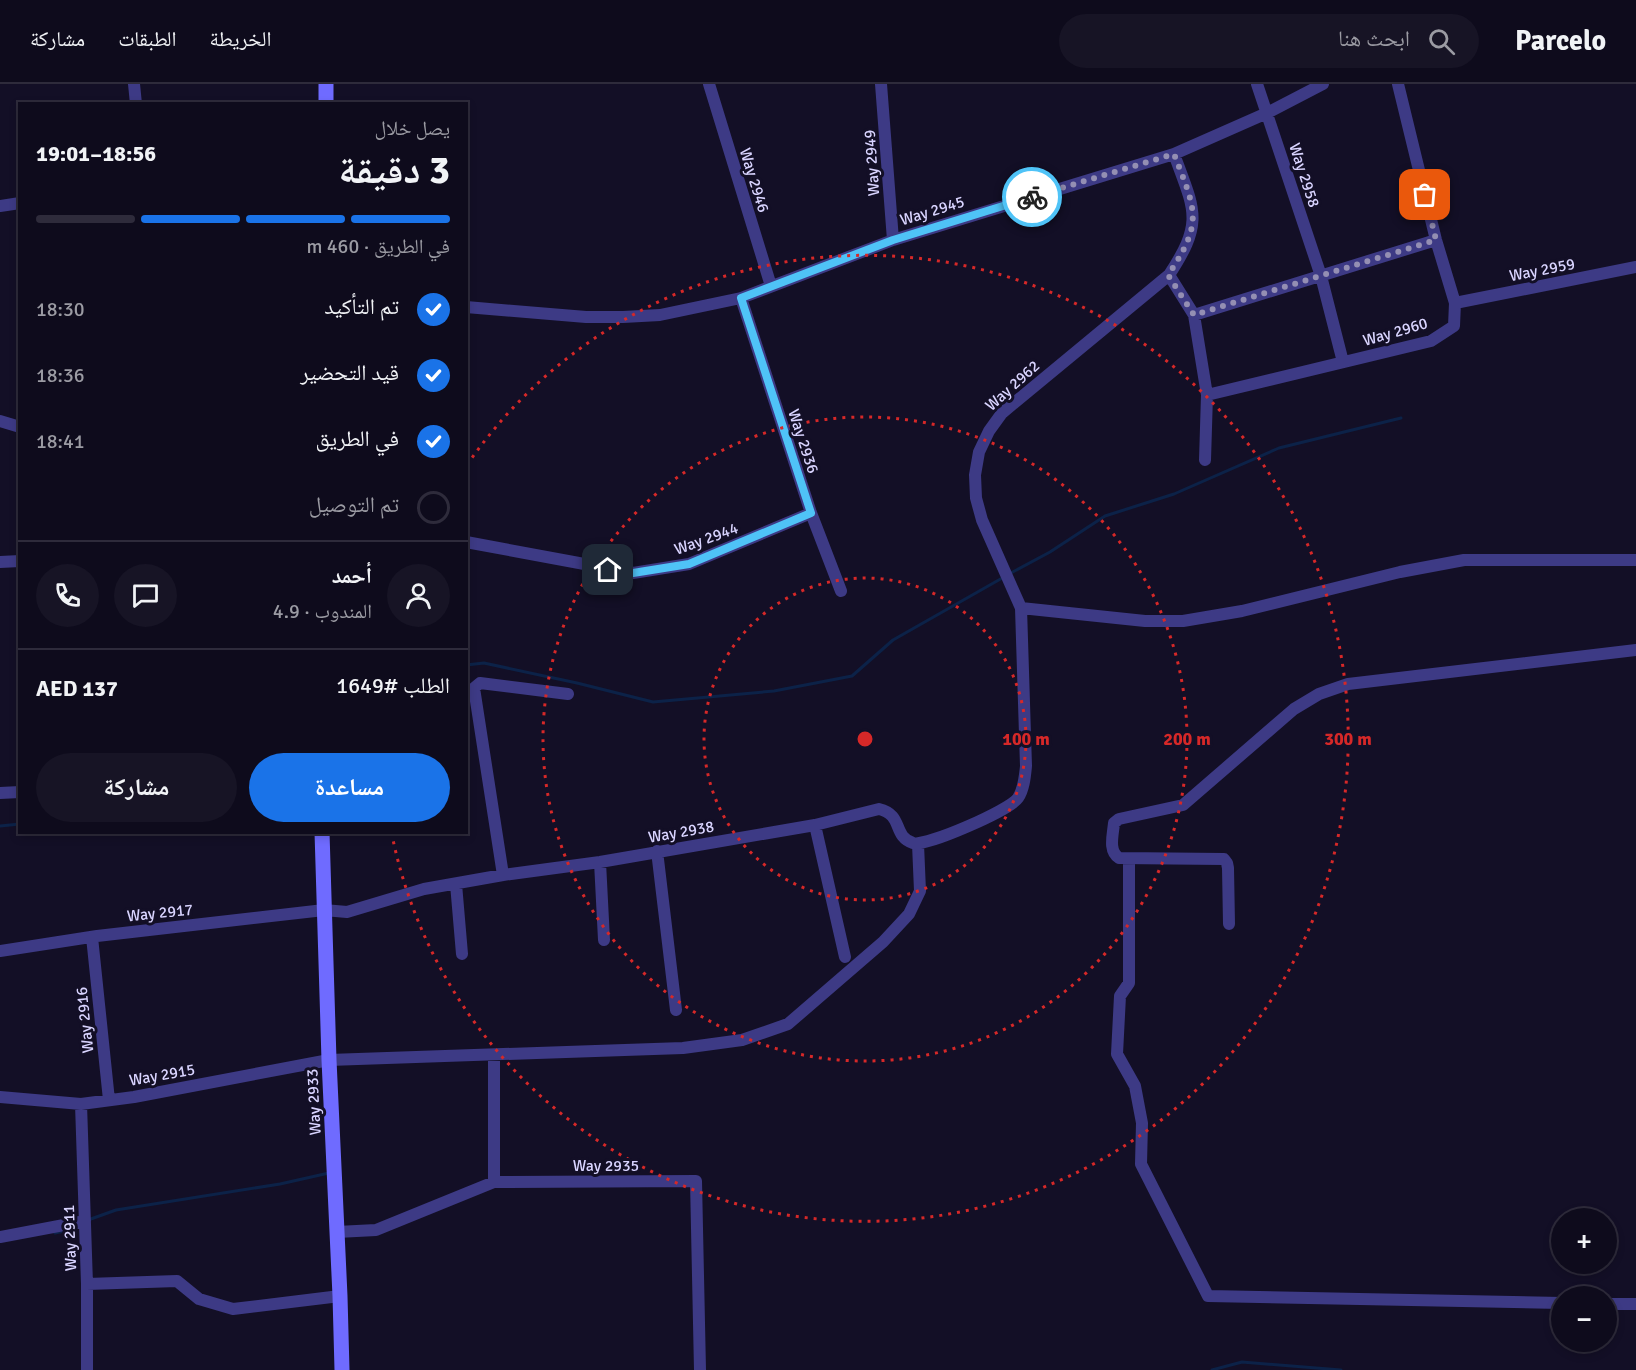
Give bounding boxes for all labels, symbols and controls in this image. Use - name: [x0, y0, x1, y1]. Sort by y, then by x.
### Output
- search box: [1059, 14, 1479, 68]
- text: Parcelo: [1515, 24, 1606, 58]
- text: ابحث هنا: [1338, 25, 1410, 52]
- icon: search: [1425, 25, 1458, 58]
- text: مشاركة: [30, 26, 85, 52]
- text: الطبقات: [118, 26, 177, 52]
- text: الخريطة: [210, 26, 271, 52]
- text: يصل خلال: [375, 116, 450, 141]
- street label: Way 2949: [860, 129, 884, 197]
- text: 18:56–19:01: [36, 140, 156, 167]
- street label: Way 2958: [1284, 141, 1324, 210]
- text: 3 دقيقة: [338, 146, 450, 194]
- street label: Way 2946: [735, 146, 773, 215]
- courier: [1002, 167, 1062, 227]
- pin: [1399, 169, 1450, 220]
- icon: bag: [1408, 178, 1441, 211]
- icon: bike: [1016, 181, 1049, 214]
- street label: Way 2945: [898, 192, 967, 230]
- text: في الطريق · 460 m: [306, 234, 450, 259]
- street label: Way 2959: [1508, 254, 1577, 286]
- text: تم التأكيد: [324, 293, 399, 320]
- icon: check: [417, 293, 450, 326]
- text: 18:30: [36, 297, 85, 322]
- street label: Way 2960: [1361, 313, 1430, 351]
- street label: Way 2962: [981, 356, 1044, 415]
- text: قيد التحضير: [300, 359, 399, 386]
- icon: check: [417, 359, 450, 392]
- text: 18:36: [36, 363, 85, 388]
- street label: Way 2936: [783, 407, 823, 476]
- text: في الطريق: [316, 425, 399, 452]
- icon: check: [417, 425, 450, 458]
- text: 18:41: [36, 429, 85, 454]
- text: تم التوصيل: [309, 491, 399, 518]
- street label: Way 2944: [672, 518, 741, 560]
- pin: [582, 544, 633, 595]
- icon: home: [591, 553, 624, 586]
- text: أحمد: [332, 562, 372, 589]
- button: phone: [36, 564, 99, 627]
- button: chat: [114, 564, 177, 627]
- button: person: [387, 564, 450, 627]
- text: المندوب · 4.9: [273, 599, 372, 624]
- text: الطلب #1649: [336, 672, 450, 699]
- text: AED 137: [36, 675, 118, 702]
- text: 100 m: [1002, 728, 1050, 750]
- text: 200 m: [1163, 728, 1211, 750]
- text: 300 m: [1324, 728, 1372, 750]
- centre of rings: [855, 729, 875, 749]
- button: مشاركة: [36, 753, 237, 822]
- button: مساعدة: [249, 753, 450, 822]
- street label: Way 2938: [647, 816, 716, 848]
- street label: Way 2917: [126, 900, 194, 926]
- street label: Way 2916: [72, 986, 98, 1054]
- street label: Way 2915: [128, 1059, 197, 1091]
- street label: Way 2933: [302, 1068, 326, 1136]
- street label: Way 2935: [573, 1156, 639, 1176]
- street label: Way 2911: [59, 1204, 81, 1272]
- map controls: [1551, 1208, 1617, 1352]
- button: +: [1551, 1208, 1617, 1274]
- button: −: [1551, 1286, 1617, 1352]

